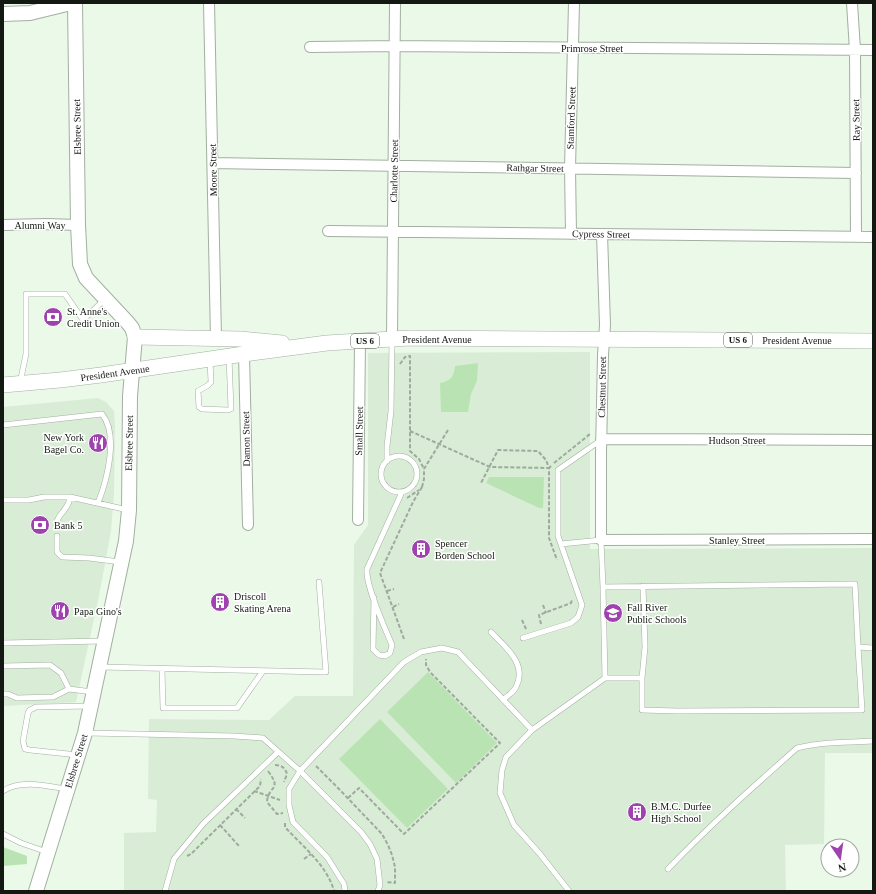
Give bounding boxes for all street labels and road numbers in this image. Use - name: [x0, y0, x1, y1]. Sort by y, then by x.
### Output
- street label: Primrose Street: [561, 43, 623, 54]
- street label: Stamford Street: [564, 86, 578, 150]
- street label: Elsbree Street: [71, 99, 83, 155]
- street label: Ray Street: [850, 99, 862, 141]
- street label: Charlotte Street: [388, 139, 400, 203]
- street label: Moore Street: [207, 143, 219, 196]
- street label: Rathgar Street: [506, 162, 564, 174]
- street label: Alumni Way: [15, 220, 65, 231]
- street label: Cypress Street: [572, 228, 630, 240]
- road number: US 6: [724, 333, 752, 347]
- road number: US 6: [351, 334, 379, 348]
- street label: President Avenue: [402, 334, 472, 345]
- street label: President Avenue: [762, 335, 832, 346]
- street label: Chestnut Street: [596, 356, 608, 418]
- street label: President Avenue: [80, 363, 151, 383]
- street label: Small Street: [353, 406, 365, 456]
- street label: Damon Street: [240, 411, 252, 467]
- street label: Elsbree Street: [123, 415, 135, 471]
- street label: Hudson Street: [709, 435, 766, 446]
- street label: Stanley Street: [709, 535, 765, 546]
- street label: Elsbree Street: [63, 732, 89, 789]

